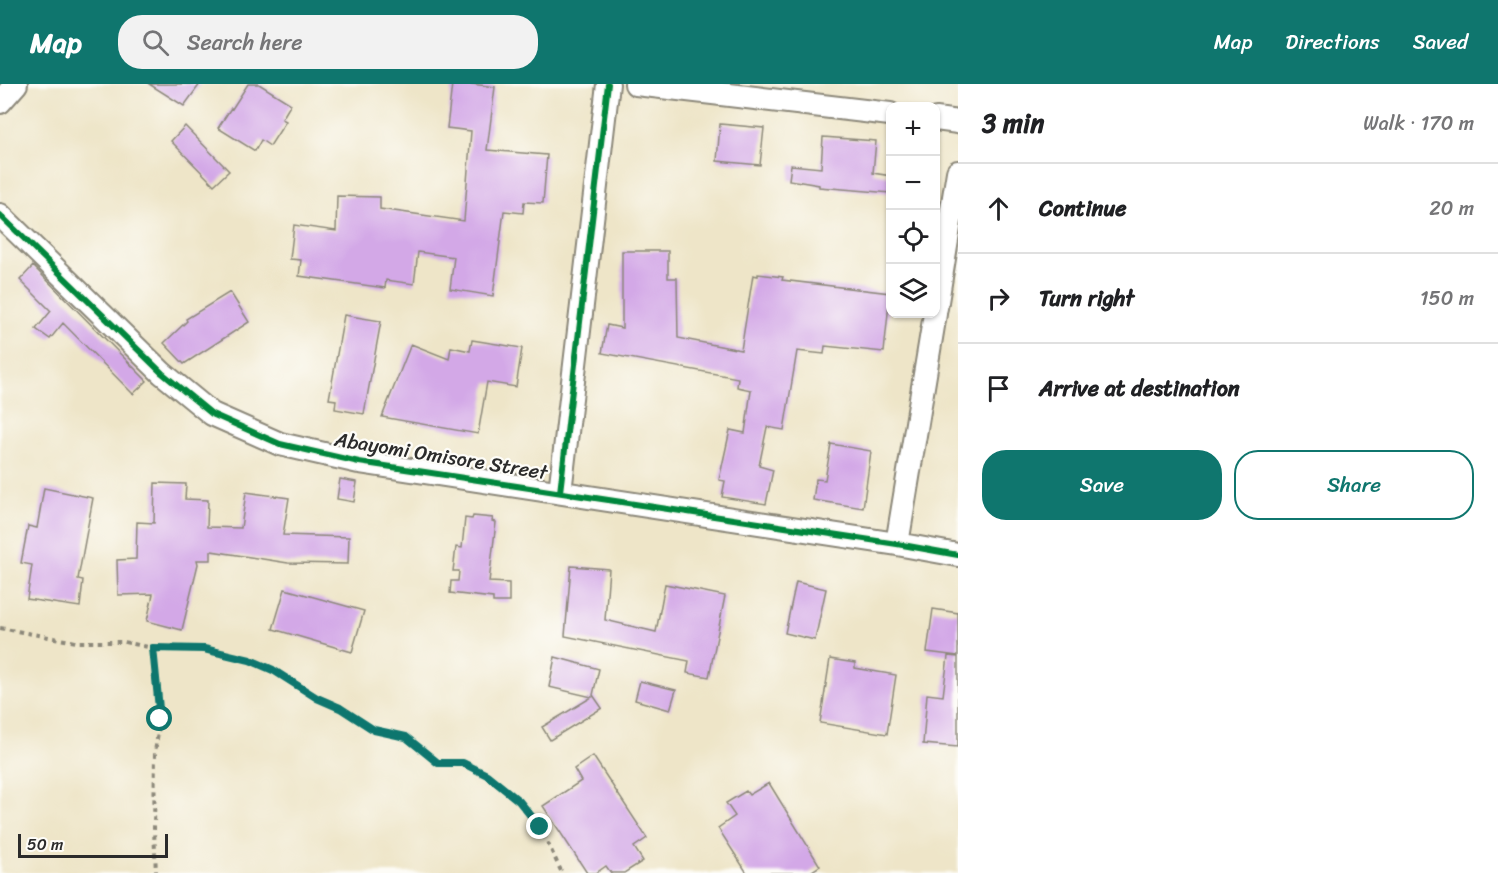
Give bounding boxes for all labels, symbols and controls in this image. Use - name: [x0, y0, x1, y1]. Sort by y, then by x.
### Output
- search box: [118, 15, 538, 69]
- text: Map: [30, 18, 82, 67]
- text: Search here: [187, 23, 303, 62]
- text: Map: [1214, 23, 1252, 61]
- text: Directions: [1285, 23, 1380, 61]
- text: Saved: [1413, 23, 1468, 61]
- icon: search: [139, 26, 172, 59]
- text: 3 min: [982, 100, 1044, 146]
- map controls: [886, 102, 940, 318]
- button: +: [886, 102, 940, 156]
- text: Walk · 170 m: [1363, 106, 1474, 141]
- button: −: [886, 156, 940, 210]
- text: Continue: [1039, 189, 1127, 228]
- text: 20 m: [1429, 191, 1474, 226]
- icon: ahead: [982, 192, 1015, 225]
- button: locate: [886, 210, 940, 264]
- button: layers: [886, 264, 940, 318]
- text: Turn right: [1039, 279, 1134, 318]
- text: 150 m: [1420, 281, 1474, 316]
- icon: right: [982, 282, 1015, 315]
- text: Arrive at destination: [1039, 369, 1240, 408]
- icon: arrive: [982, 372, 1015, 405]
- street label: Abayomi Omisore Street: [331, 422, 551, 490]
- button: Save: [982, 450, 1222, 520]
- button: Share: [1234, 450, 1474, 520]
- route start: [146, 705, 172, 731]
- route end: [526, 813, 552, 839]
- text: 50 m: [27, 830, 63, 859]
- scale bar: [18, 831, 168, 858]

